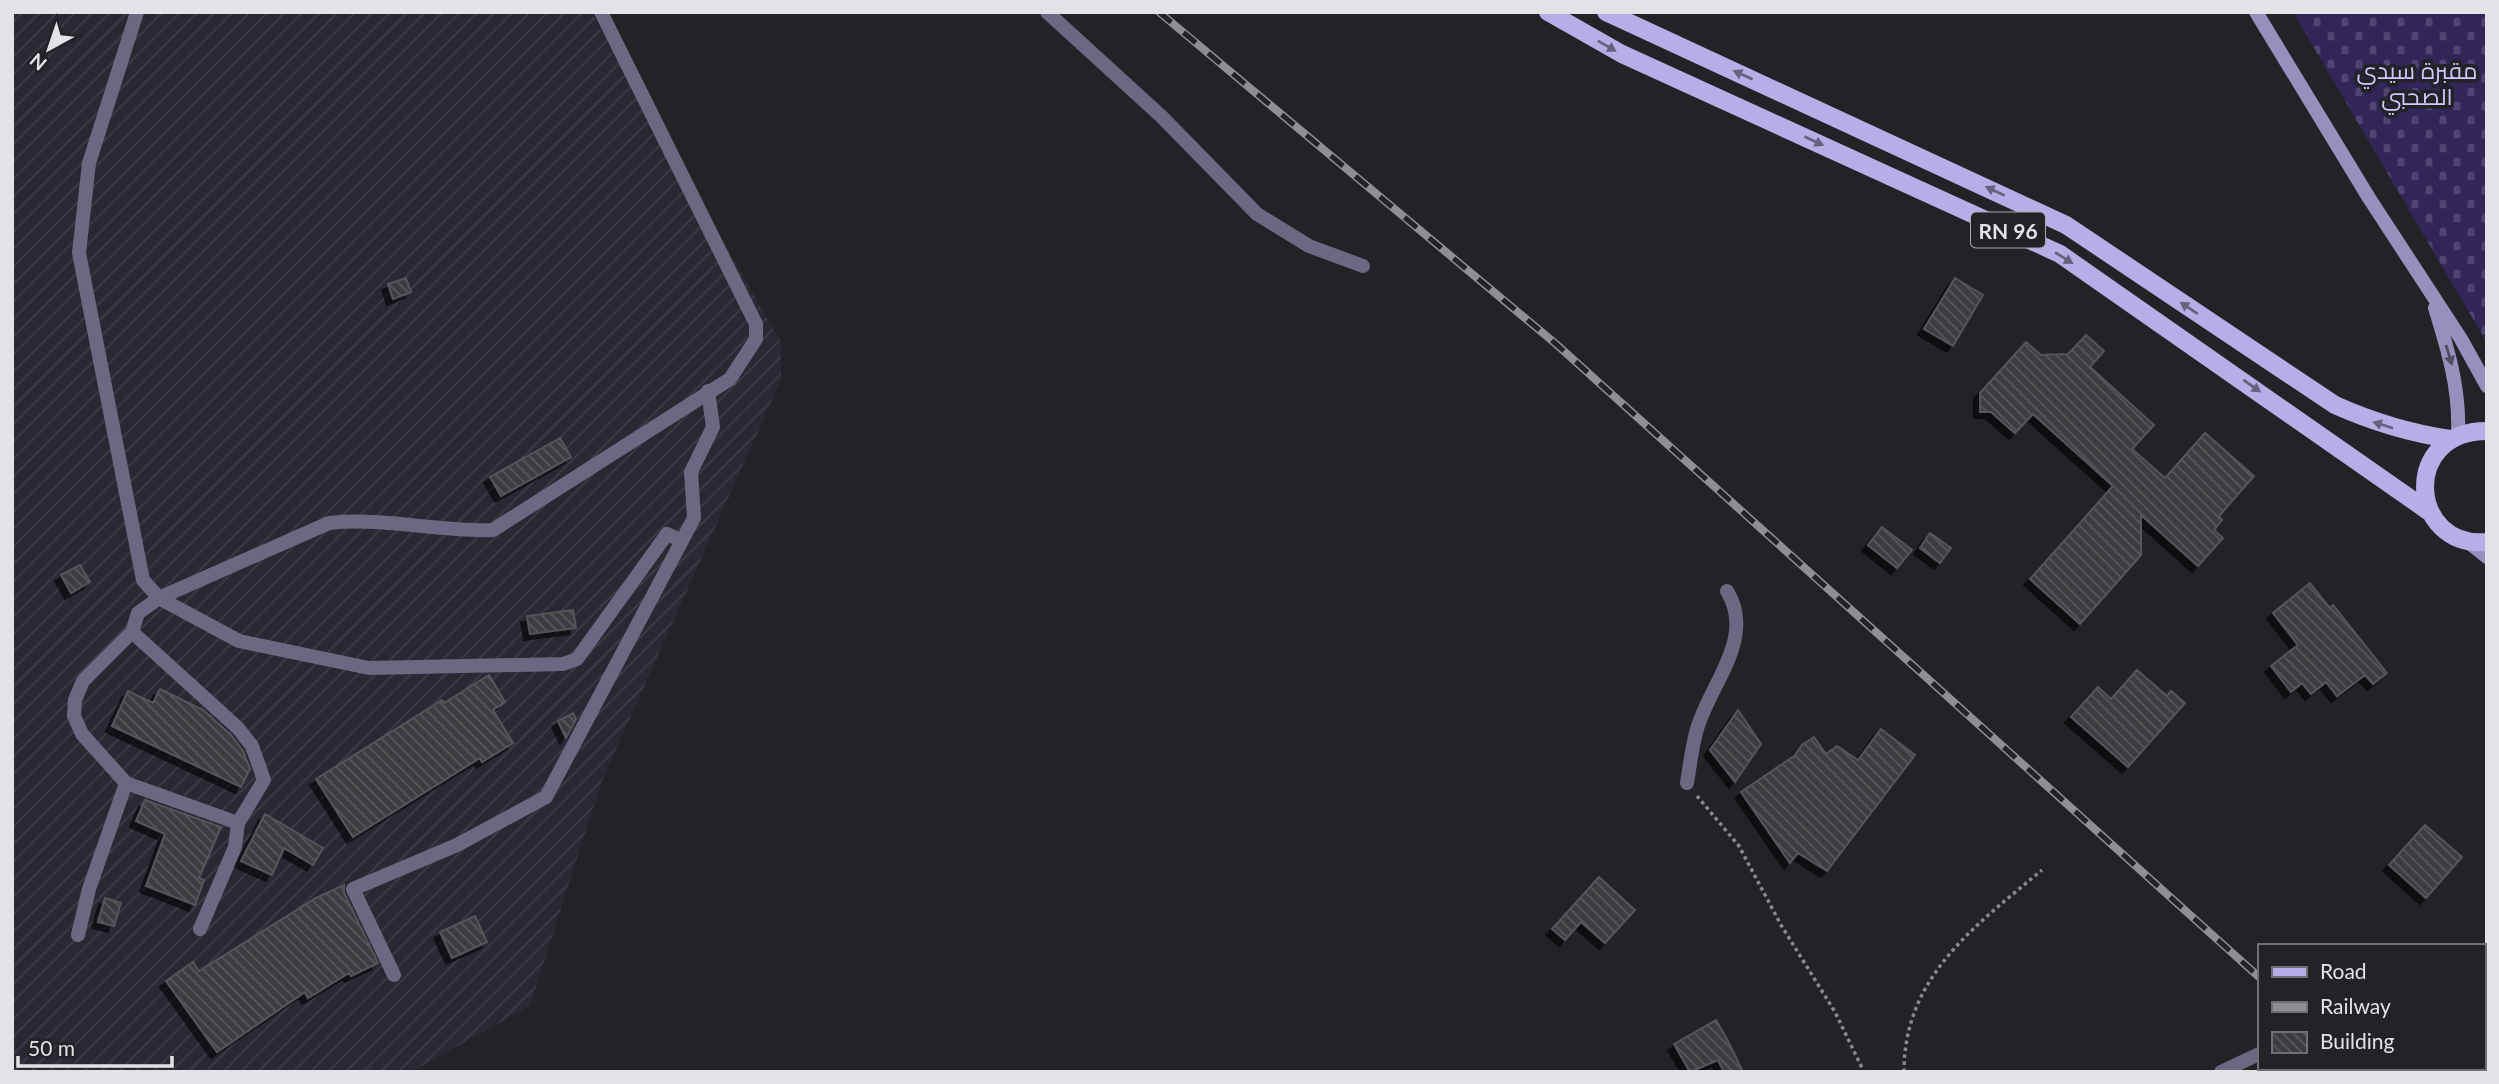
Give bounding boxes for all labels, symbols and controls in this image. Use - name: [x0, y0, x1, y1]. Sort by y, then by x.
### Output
- north arrow: [14, 14, 84, 84]
- one-way arrow: [1598, 40, 1617, 52]
- text: N: [25, 49, 51, 76]
- park label: مقبرة سيدي الصحبي: [2356, 56, 2478, 115]
- one-way arrow: [1733, 69, 1753, 81]
- one-way arrow: [1804, 135, 1824, 147]
- one-way arrow: [1984, 185, 2005, 196]
- road number: RN 96: [1971, 212, 2045, 247]
- one-way arrow: [2055, 251, 2074, 264]
- one-way arrow: [2180, 301, 2198, 315]
- one-way arrow: [2445, 345, 2455, 366]
- one-way arrow: [2243, 379, 2261, 393]
- one-way arrow: [2373, 419, 2394, 429]
- legend: [2258, 944, 2485, 1070]
- text: Road: [2320, 958, 2367, 983]
- text: Railway: [2320, 993, 2391, 1018]
- scale bar: [18, 1024, 172, 1068]
- text: Building: [2320, 1028, 2395, 1053]
- text: 50 m: [28, 1035, 75, 1060]

